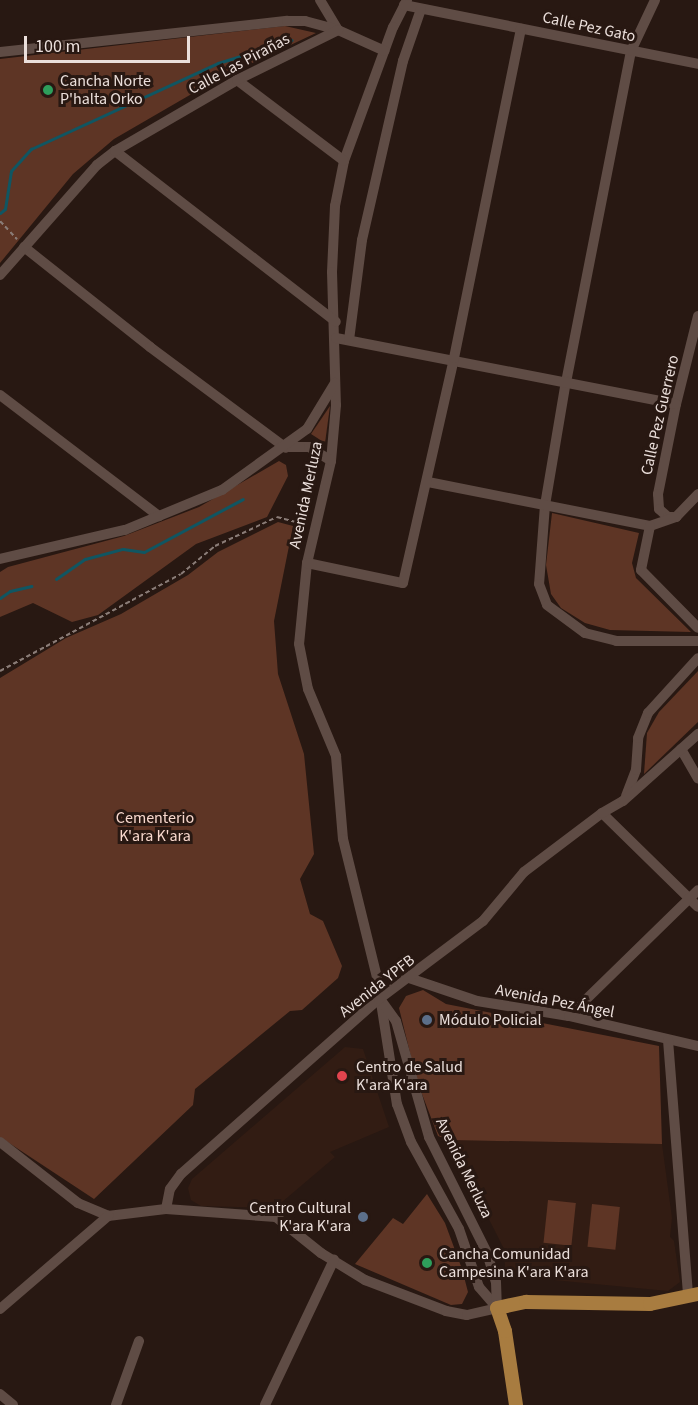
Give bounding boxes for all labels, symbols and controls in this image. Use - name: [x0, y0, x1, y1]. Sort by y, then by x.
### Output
- street label: Calle Pez Gato: [541, 8, 637, 46]
- scale bar: [27, 24, 194, 62]
- street label: Calle Las Pirañas: [185, 29, 293, 99]
- text: 100 m: [35, 34, 80, 59]
- place label: Cancha Norte P'halta Orko: [60, 71, 151, 109]
- marker: Cancha Norte P'halta Orko: [41, 83, 55, 97]
- street label: Calle Pez Guerrero: [637, 353, 683, 477]
- street label: Avenida Merluza: [285, 440, 327, 550]
- park label: Cementerio K'ara K'ara: [116, 808, 194, 846]
- street label: Avenida YPFB: [335, 951, 419, 1021]
- street label: Avenida Pez Ángel: [494, 980, 616, 1022]
- place label: Módulo Policial: [439, 1010, 542, 1030]
- marker: Módulo Policial: [420, 1013, 434, 1027]
- place label: Centro de Salud K'ara K'ara: [356, 1057, 463, 1095]
- marker: Centro de Salud K'ara K'ara: [333, 1067, 351, 1085]
- street label: Avenida Merluza: [431, 1115, 497, 1221]
- place label: Centro Cultural K'ara K'ara: [249, 1198, 351, 1236]
- marker: Centro Cultural K'ara K'ara: [356, 1210, 370, 1224]
- place label: Cancha Comunidad Campesina K'ara K'ara: [439, 1244, 589, 1282]
- marker: Cancha Comunidad Campesina K'ara K'ara: [420, 1256, 434, 1270]

